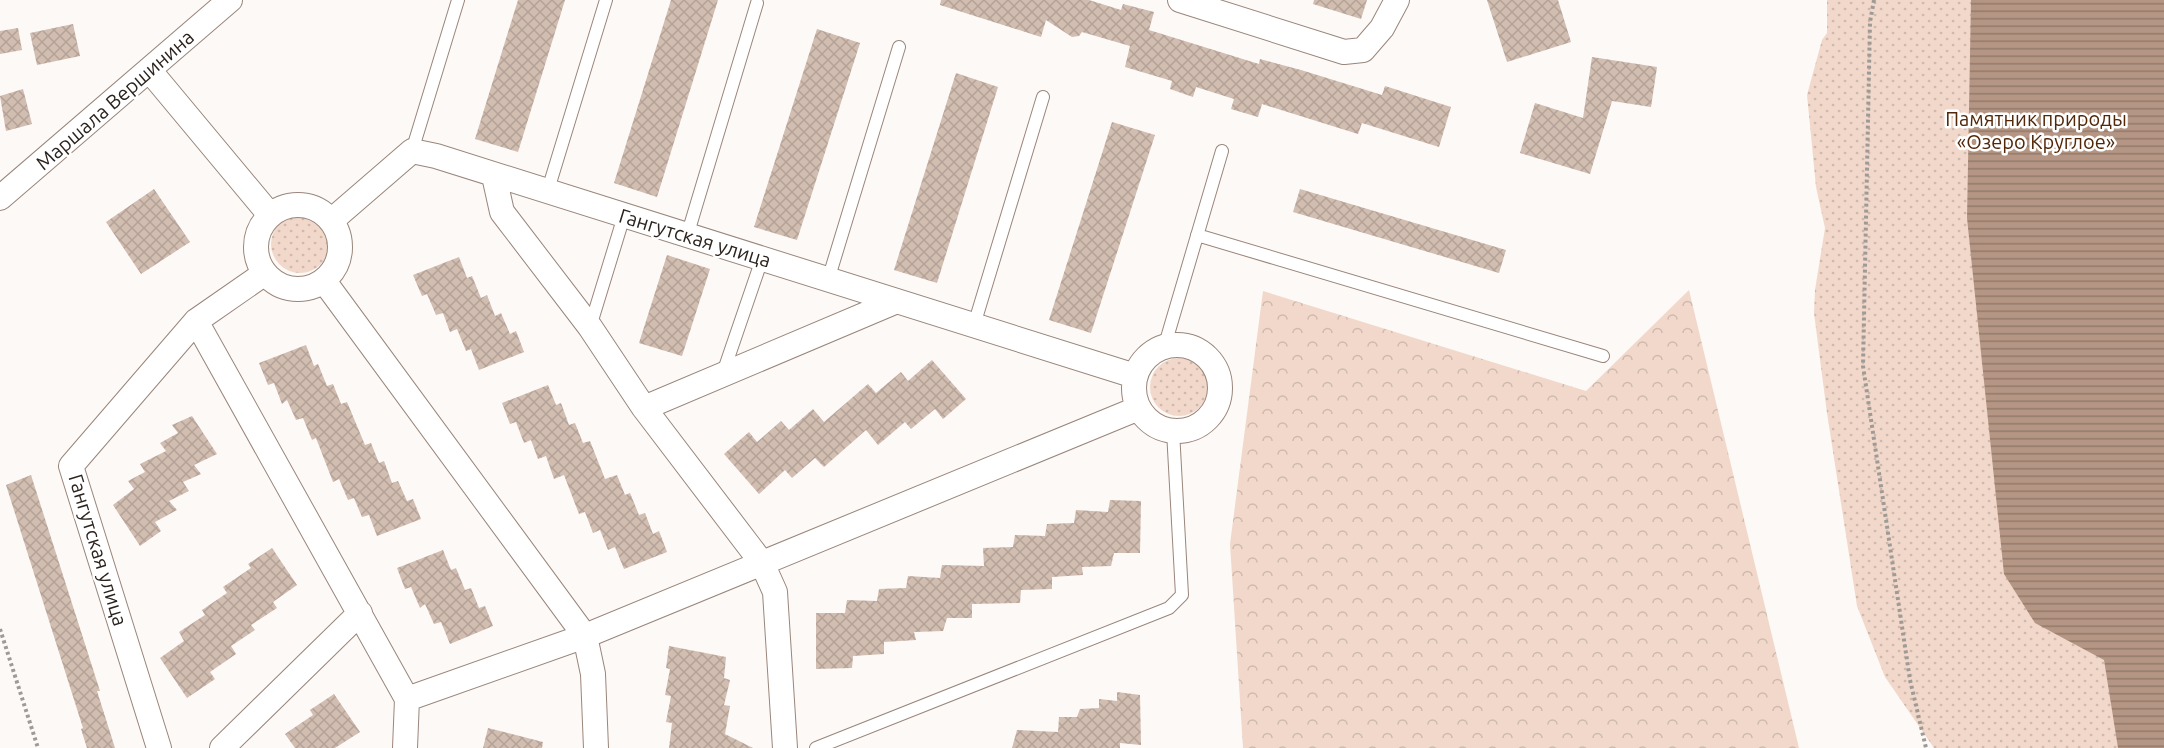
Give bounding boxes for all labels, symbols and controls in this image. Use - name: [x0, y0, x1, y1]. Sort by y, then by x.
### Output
- street label: Маршала Вершинина: [31, 25, 198, 174]
- park label: Памятник природы «Озеро Круглое»: [1945, 107, 2127, 153]
- street label: Гангутская улица: [616, 203, 774, 272]
- street label: Гангутская улица: [64, 471, 133, 629]

